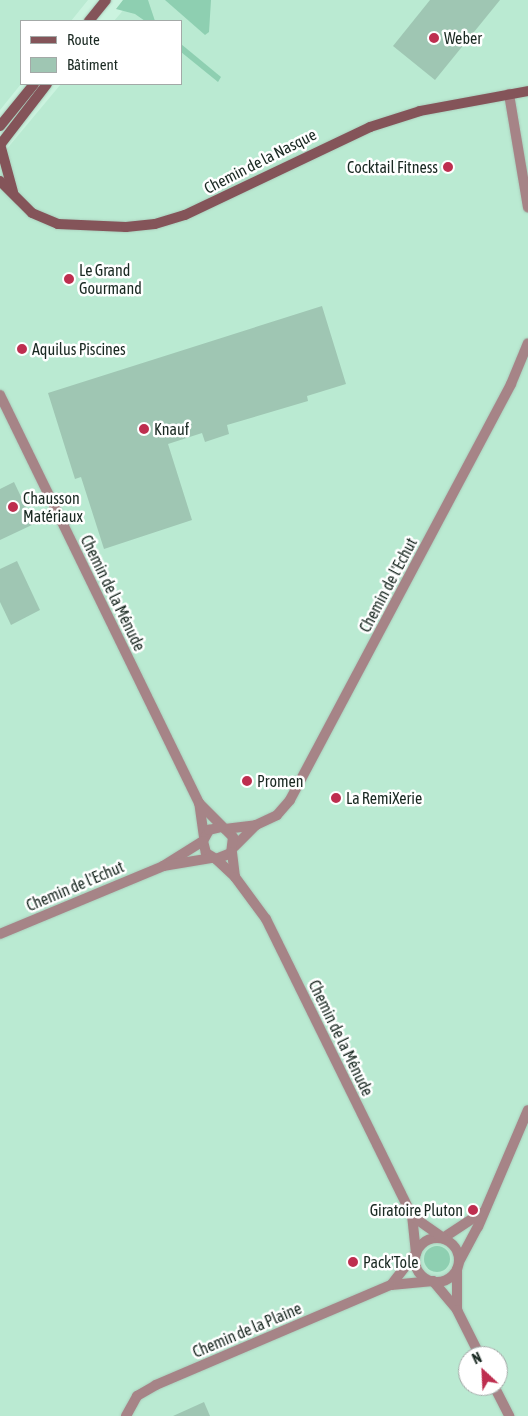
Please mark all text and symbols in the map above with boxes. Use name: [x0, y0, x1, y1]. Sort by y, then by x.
legend: [20, 20, 182, 85]
place label: Weber: [444, 28, 482, 48]
text: Route: [67, 31, 100, 48]
marker: Weber: [428, 32, 440, 44]
text: Bâtiment: [67, 56, 118, 73]
street label: Chemin de la Nasque: [201, 124, 319, 198]
place label: Cocktail Fitness: [347, 157, 438, 177]
marker: Cocktail Fitness: [442, 161, 454, 173]
place label: Le Grand Gourmand: [79, 260, 142, 298]
marker: Le Grand Gourmand: [63, 273, 75, 285]
place label: Aquilus Piscines: [32, 339, 126, 359]
marker: Aquilus Piscines: [16, 343, 28, 355]
place label: Knauf: [154, 419, 189, 439]
marker: Knauf: [138, 423, 150, 435]
place label: Chausson Matériaux: [23, 488, 83, 526]
marker: Chausson Matériaux: [7, 501, 19, 513]
street label: Chemin de la Ménude: [77, 532, 149, 654]
street label: Chemin de l'Echut: [355, 535, 421, 635]
place label: Promen: [257, 771, 304, 791]
marker: Promen: [241, 775, 253, 787]
place label: La RemiXerie: [346, 788, 422, 808]
marker: La RemiXerie: [330, 792, 342, 804]
street label: Chemin de l'Echut: [23, 857, 127, 915]
street label: Chemin de la Ménude: [305, 977, 377, 1099]
place label: Giratoire Pluton: [370, 1200, 463, 1220]
marker: Giratoire Pluton: [467, 1204, 479, 1216]
place label: Pack'Tole: [363, 1252, 418, 1272]
marker: Pack'Tole: [347, 1256, 359, 1268]
street label: Chemin de la Plaine: [190, 1298, 304, 1362]
north arrow: [458, 1346, 508, 1396]
text: N: [470, 1349, 484, 1367]

